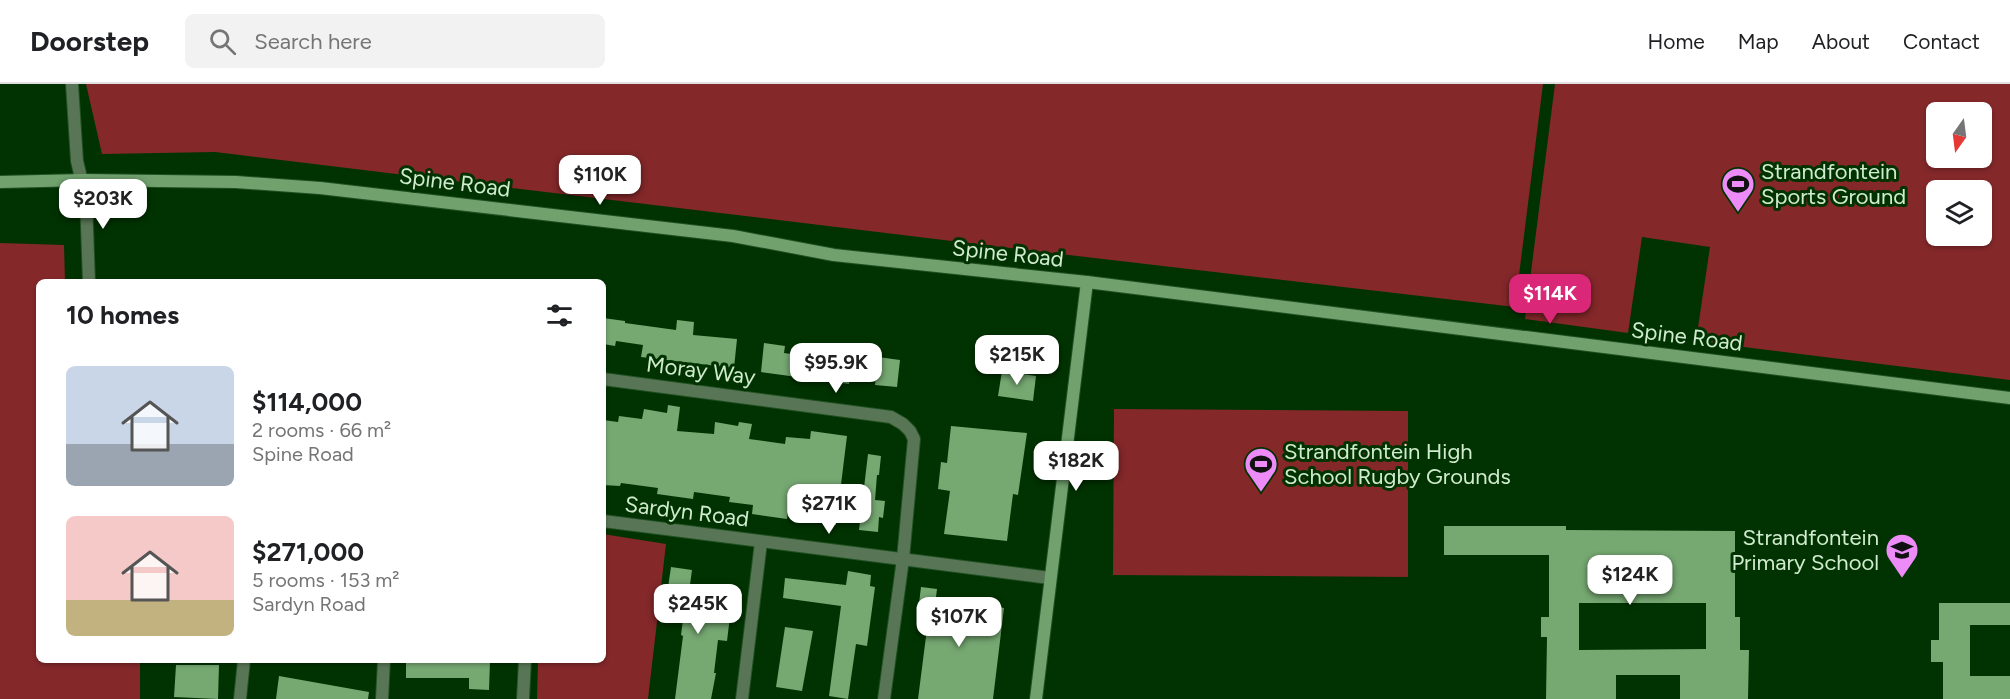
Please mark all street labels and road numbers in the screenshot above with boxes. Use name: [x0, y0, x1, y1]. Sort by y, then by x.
street label: Spine Road: [398, 162, 512, 203]
street label: Spine Road: [951, 234, 1065, 273]
street label: Spine Road: [1630, 316, 1744, 357]
street label: Moray Way: [645, 350, 757, 391]
street label: Sardyn Road: [623, 490, 751, 533]

